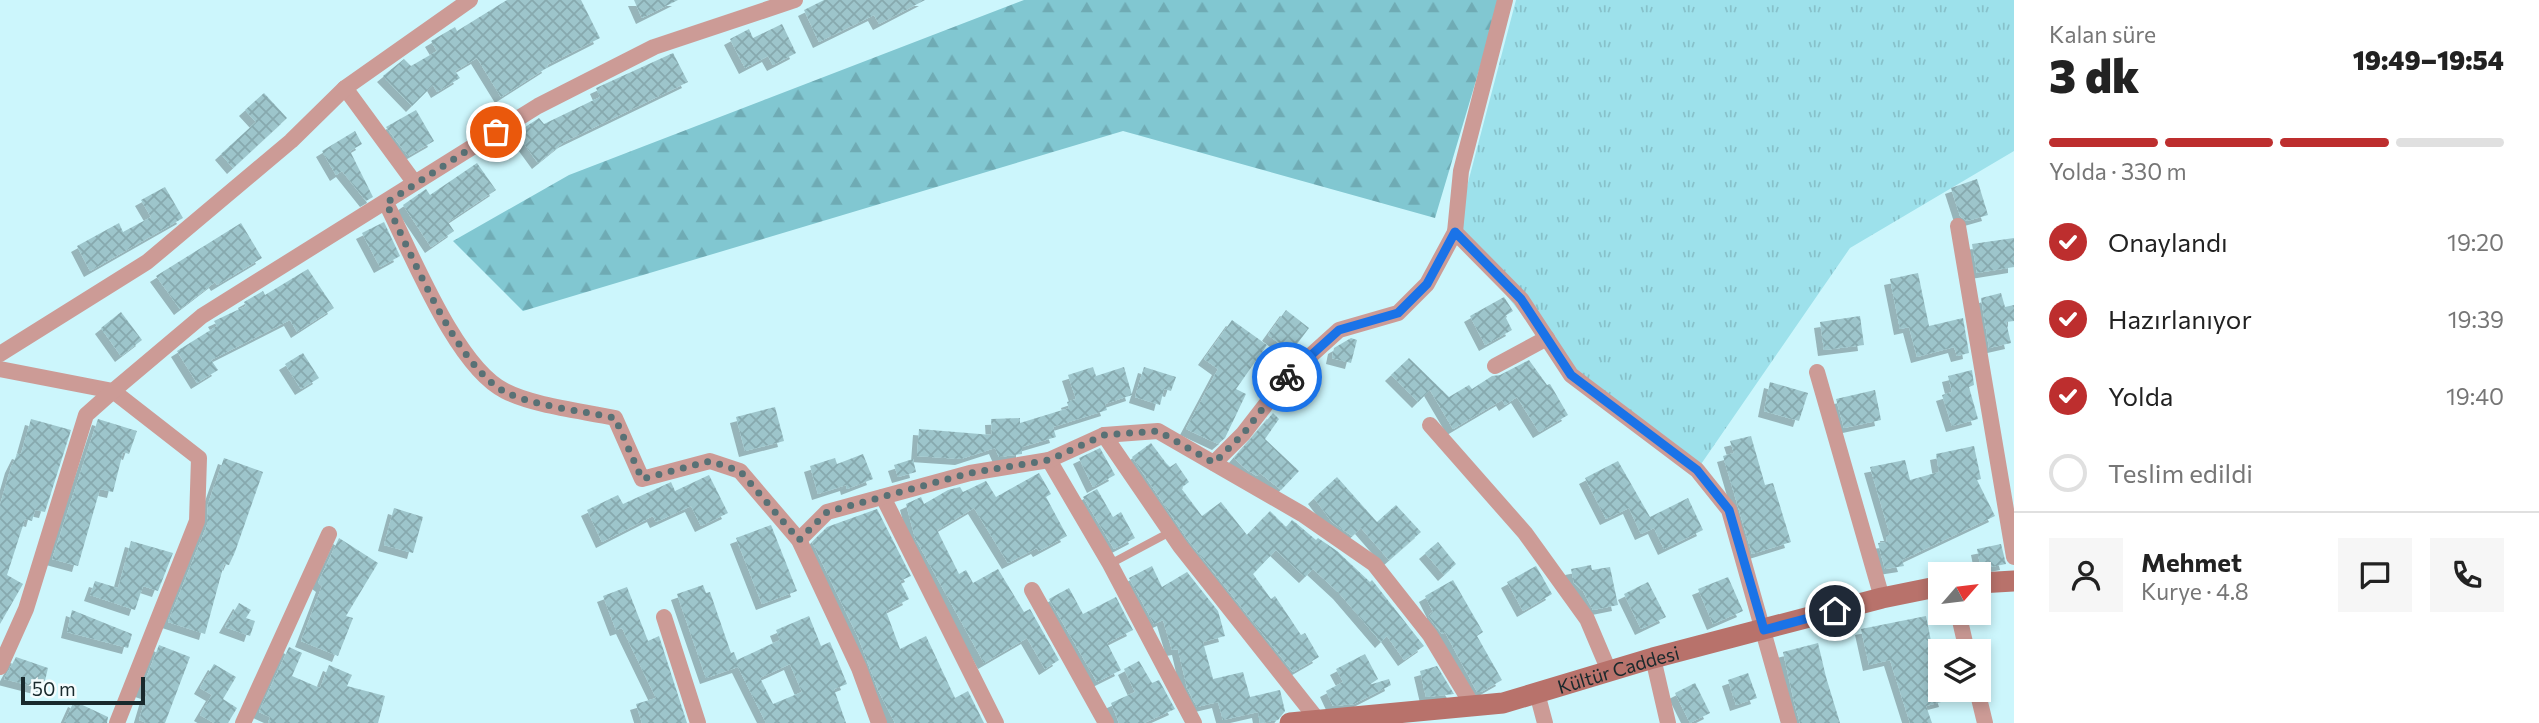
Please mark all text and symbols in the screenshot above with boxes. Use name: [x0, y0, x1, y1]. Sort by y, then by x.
text: Kalan süre: [2049, 20, 2156, 48]
text: 19:49–19:54: [2353, 44, 2504, 75]
text: 3 dk: [2049, 46, 2139, 102]
pin: [466, 102, 526, 162]
icon: bag: [477, 113, 515, 151]
text: Yolda · 330 m: [2049, 157, 2187, 185]
icon: check: [2049, 223, 2087, 261]
text: Onaylandı: [2108, 226, 2228, 257]
text: 19:20: [2447, 228, 2504, 256]
icon: check: [2049, 300, 2087, 338]
text: Hazırlanıyor: [2108, 303, 2252, 334]
text: 19:39: [2448, 305, 2504, 333]
courier: [1252, 342, 1322, 412]
icon: bike: [1268, 358, 1306, 396]
icon: check: [2049, 377, 2087, 415]
text: Yolda: [2108, 380, 2173, 411]
text: 19:40: [2446, 382, 2504, 410]
text: Teslim edildi: [2108, 457, 2253, 488]
button: person: [2049, 538, 2123, 612]
button: chat: [2338, 538, 2412, 612]
button: phone: [2430, 538, 2504, 612]
text: Mehmet: [2141, 546, 2242, 577]
north arrow: [1928, 562, 1992, 625]
map controls: [1928, 562, 1991, 702]
text: Kurye · 4.8: [2141, 577, 2249, 605]
pin: [1805, 581, 1865, 641]
icon: home: [1816, 592, 1854, 630]
button: layers: [1928, 639, 1991, 702]
street label: Kültür Caddesi: [1554, 640, 1682, 698]
scale bar: [21, 674, 145, 706]
text: 50 m: [32, 677, 76, 700]

